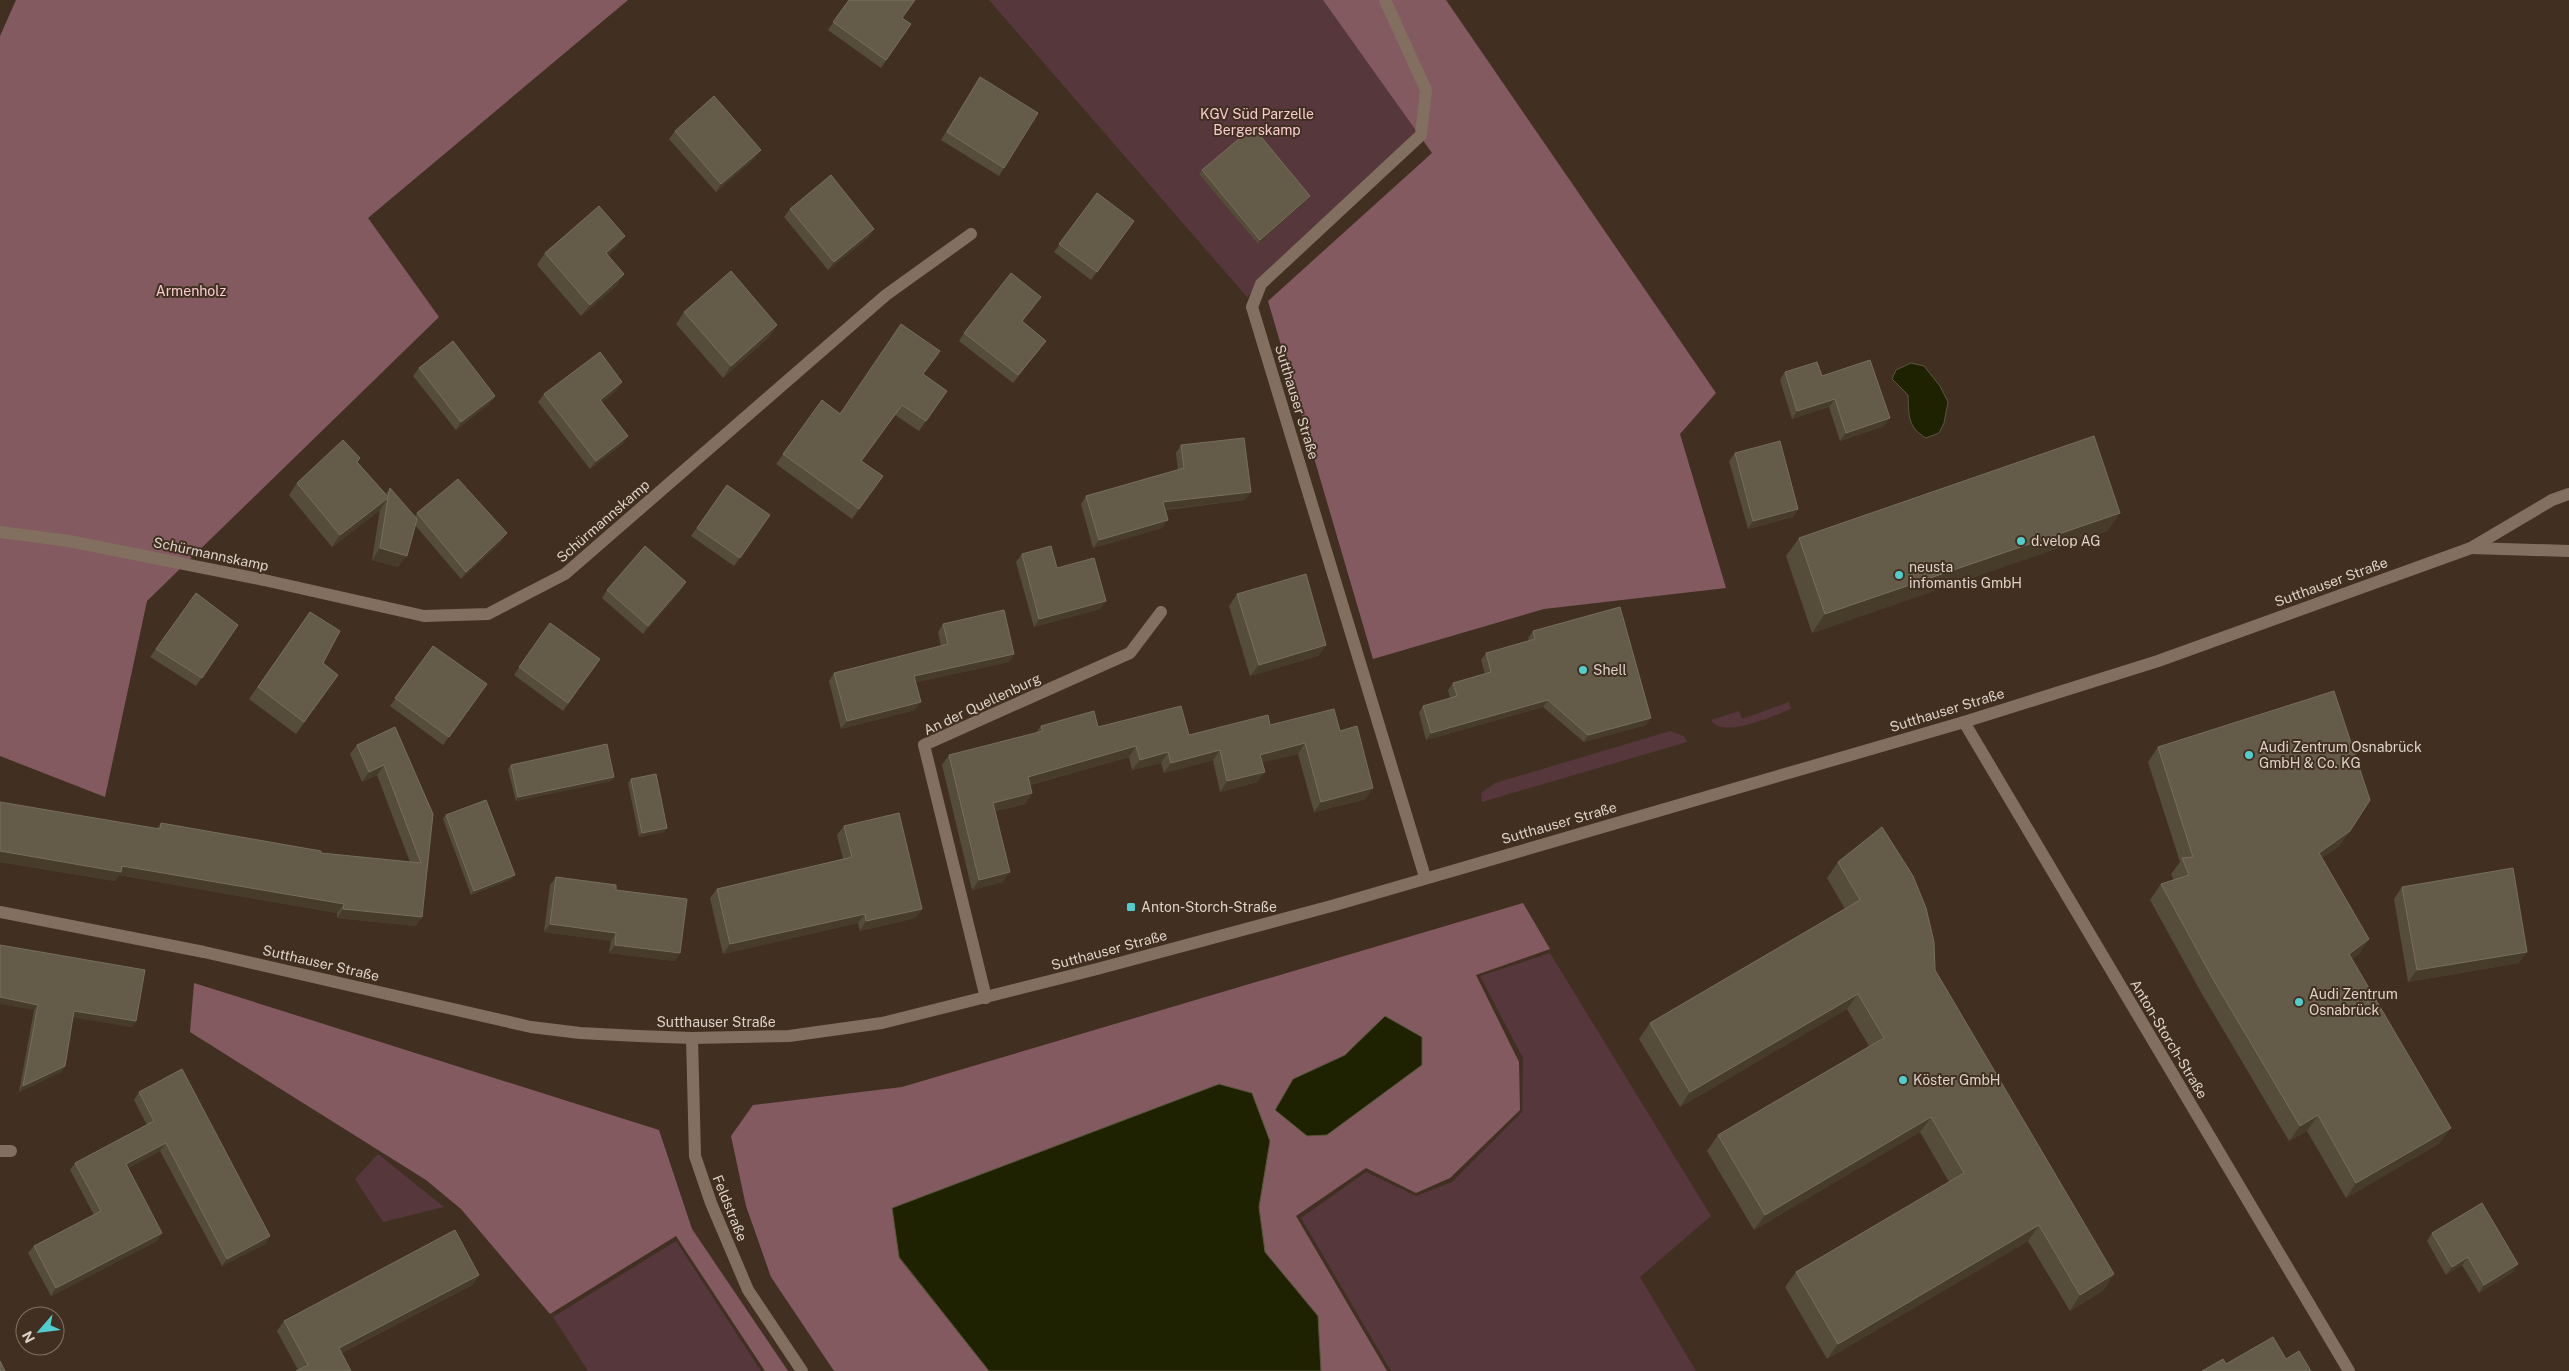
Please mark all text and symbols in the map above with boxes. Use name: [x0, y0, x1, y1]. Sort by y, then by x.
park label: KGV Süd Parzelle Bergerskamp: [1200, 106, 1314, 138]
park label: Armenholz: [156, 283, 227, 299]
street label: Sutthauser Straße: [1272, 343, 1322, 461]
street label: Schürmannskamp: [553, 476, 653, 566]
place label: d.velop AG: [2031, 533, 2101, 549]
street label: Schürmannskamp: [152, 534, 270, 574]
marker: d.velop AG: [2015, 535, 2027, 547]
street label: Sutthauser Straße: [2272, 554, 2390, 610]
place label: neusta infomantis GmbH: [1909, 559, 2022, 591]
marker: neusta infomantis GmbH: [1893, 569, 1905, 581]
place label: Shell: [1593, 662, 1627, 678]
marker: Shell: [1577, 664, 1589, 676]
street label: An der Quellenburg: [921, 670, 1043, 738]
street label: Sutthauser Straße: [1888, 685, 2006, 735]
place label: Audi Zentrum Osnabrück GmbH & Co. KG: [2259, 739, 2422, 771]
marker: Audi Zentrum Osnabrück GmbH & Co. KG: [2243, 749, 2255, 761]
street label: Sutthauser Straße: [1499, 799, 1619, 847]
place label: Anton-Storch-Straße: [1141, 899, 1277, 915]
marker: Anton-Storch-Straße: [1125, 901, 1137, 913]
street label: Sutthauser Straße: [1049, 927, 1169, 973]
street label: Sutthauser Straße: [261, 942, 381, 984]
street label: Anton-Storch-Straße: [2127, 977, 2211, 1101]
place label: Audi Zentrum Osnabrück: [2309, 986, 2398, 1018]
marker: Audi Zentrum Osnabrück: [2293, 996, 2305, 1008]
street label: Sutthauser Straße: [656, 1014, 776, 1030]
place label: Köster GmbH: [1913, 1072, 2000, 1088]
marker: Köster GmbH: [1897, 1074, 1909, 1086]
street label: Feldstraße: [710, 1173, 751, 1243]
north arrow: [15, 1306, 65, 1356]
text: N: [19, 1329, 38, 1346]

